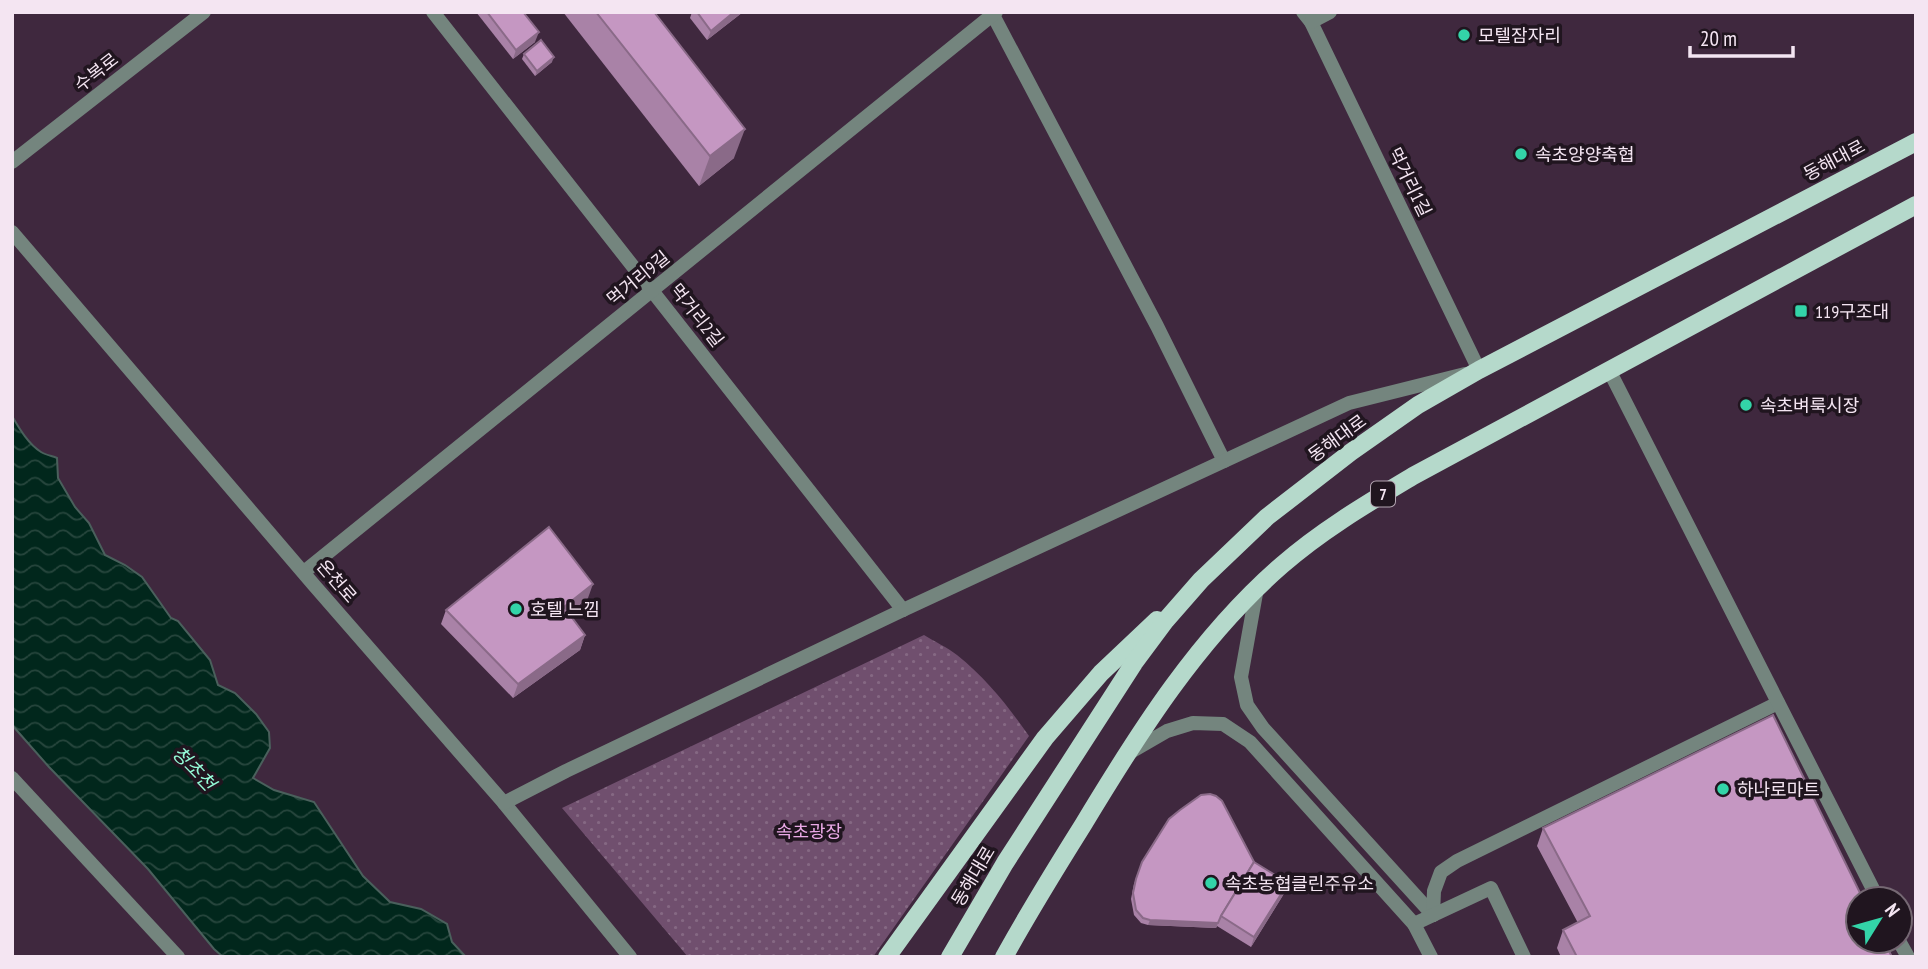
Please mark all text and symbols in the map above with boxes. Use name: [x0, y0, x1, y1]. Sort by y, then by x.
scale bar: [1690, 14, 1793, 58]
place label: 모텔잠자리: [1478, 24, 1561, 47]
text: 20 m: [1700, 25, 1737, 52]
marker: 모텔잠자리: [1456, 27, 1472, 43]
street label: 수복로: [69, 48, 123, 96]
street label: 동해대로: [1799, 134, 1869, 186]
place label: 속초양양축협: [1535, 143, 1634, 166]
street label: 먹거리1길: [1383, 144, 1437, 220]
marker: 속초양양축협: [1513, 146, 1529, 162]
street label: 먹거리9길: [602, 246, 674, 310]
street label: 먹거리2길: [665, 279, 729, 351]
place label: 119구조대: [1815, 300, 1889, 323]
marker: 119구조대: [1793, 303, 1809, 319]
place label: 속초벼룩시장: [1760, 394, 1859, 417]
marker: 속초벼룩시장: [1738, 397, 1754, 413]
street label: 동해대로: [1303, 409, 1371, 467]
road number: 7: [1371, 481, 1395, 506]
street label: 온천로: [312, 555, 362, 607]
place label: 호텔 느낌: [530, 598, 600, 621]
marker: 호텔 느낌: [508, 601, 524, 617]
water label: 청초천: [167, 741, 222, 796]
place label: 하나로마트: [1737, 778, 1820, 801]
marker: 하나로마트: [1715, 781, 1731, 797]
park label: 속초광장: [776, 820, 842, 843]
street label: 동해대로: [946, 842, 1000, 910]
place label: 속초농협클린주유소: [1225, 872, 1374, 895]
marker: 속초농협클린주유소: [1203, 875, 1219, 891]
north arrow: [1844, 885, 1914, 955]
text: N: [1880, 898, 1905, 921]

